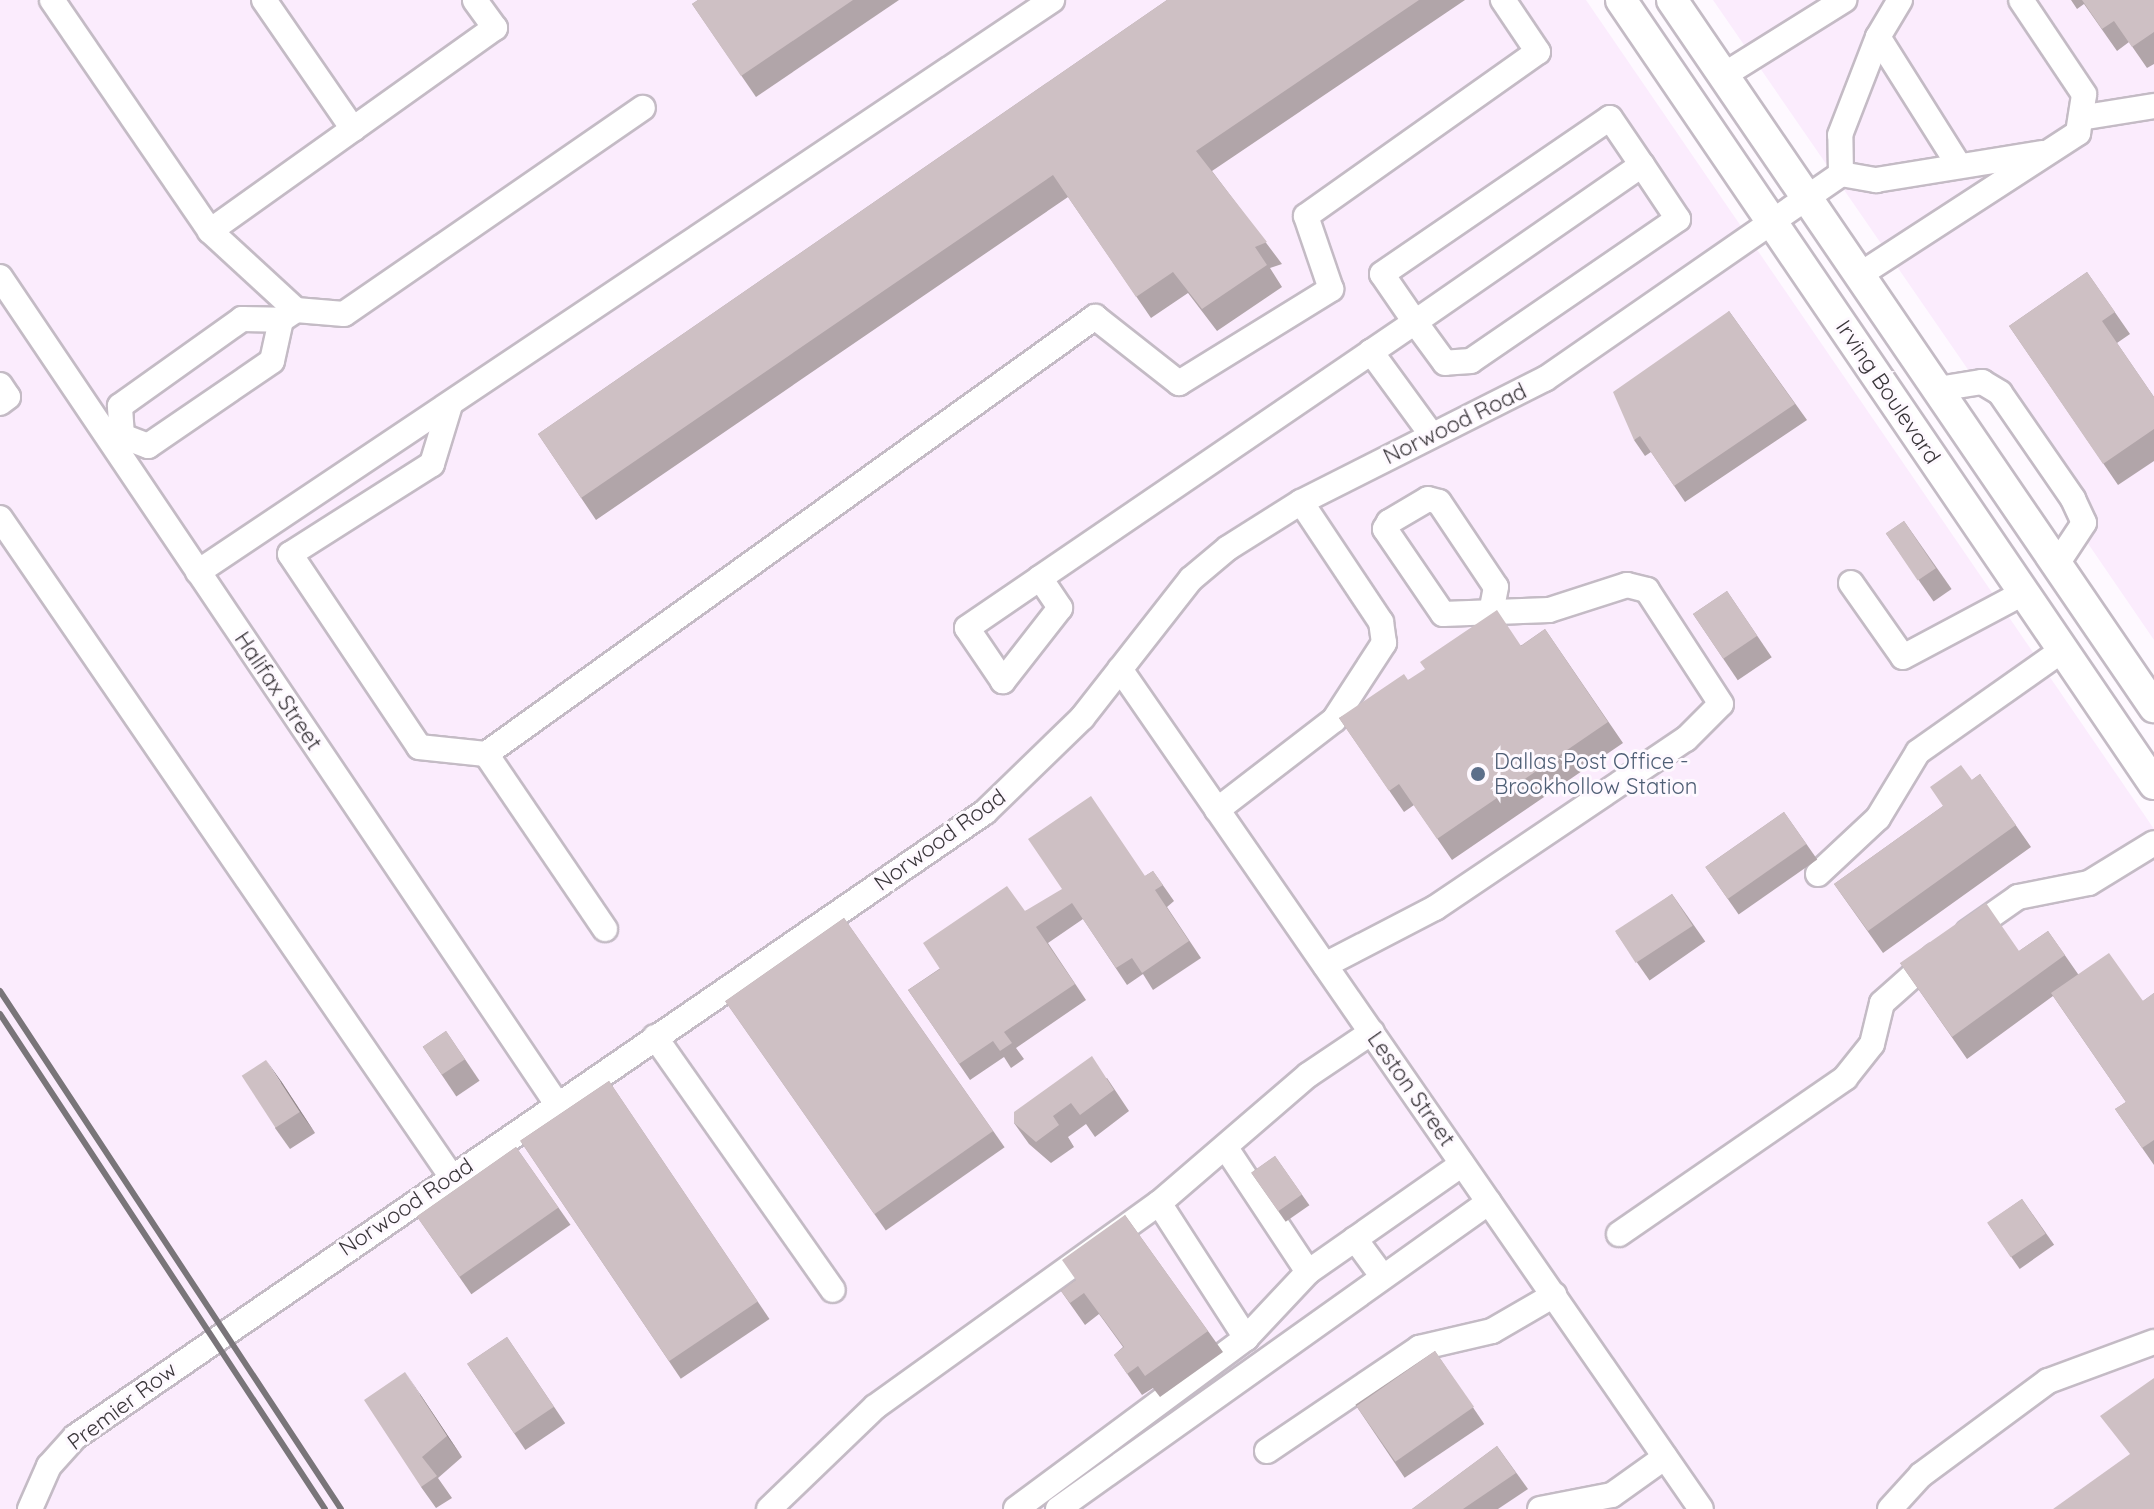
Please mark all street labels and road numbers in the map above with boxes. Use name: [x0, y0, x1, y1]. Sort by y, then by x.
street label: Irving Boulevard: [1830, 315, 1946, 469]
street label: Norwood Road: [1379, 378, 1531, 470]
street label: Halifax Street: [229, 627, 327, 755]
street label: Norwood Road: [869, 783, 1011, 897]
street label: Leston Street: [1362, 1027, 1460, 1151]
street label: Norwood Road: [334, 1152, 478, 1262]
street label: Premier Row: [62, 1356, 182, 1456]

